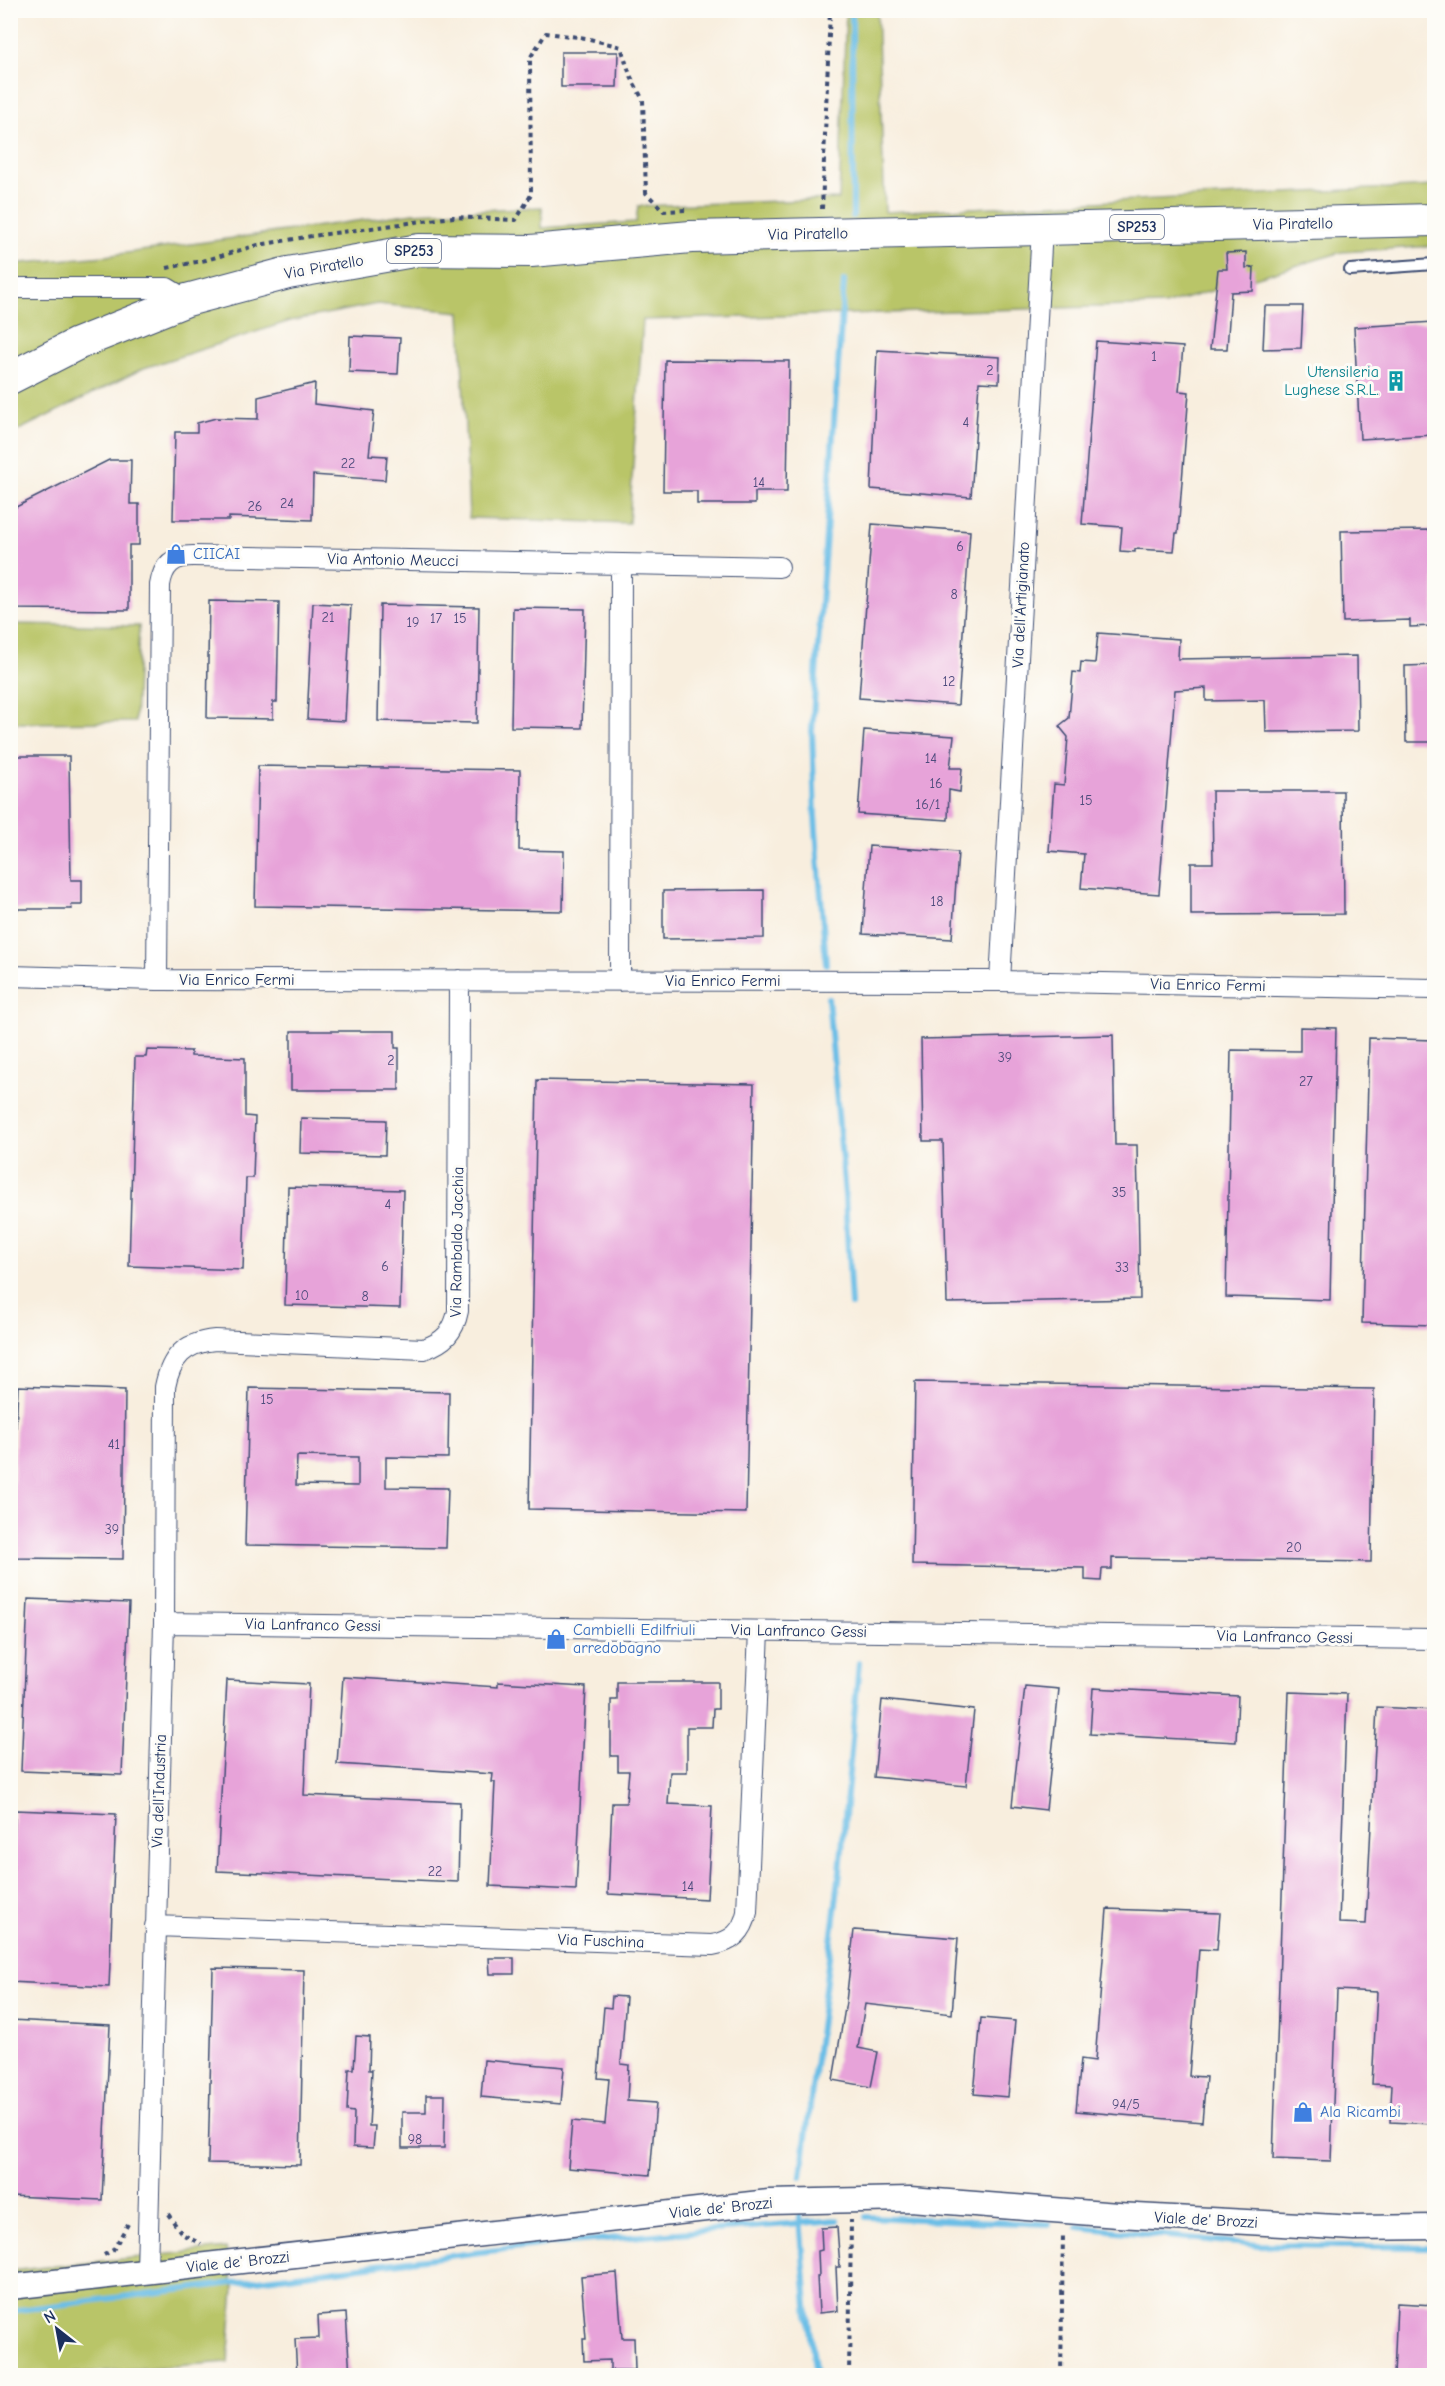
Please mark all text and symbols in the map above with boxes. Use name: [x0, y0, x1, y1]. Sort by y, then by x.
street label: Via Piratello: [1253, 214, 1333, 234]
road number: SP253: [1110, 215, 1164, 239]
street label: Via Piratello: [768, 224, 848, 244]
road number: SP253: [387, 239, 441, 263]
street label: Via Piratello: [283, 251, 365, 283]
house number: 1: [1151, 348, 1157, 365]
house number: 2: [986, 362, 994, 379]
place label: Utensileria Lughese S.R.L.: [1284, 363, 1379, 399]
building icon: Utensileria Lughese S.R.L.: [1384, 369, 1408, 393]
house number: 4: [963, 414, 970, 431]
house number: 22: [341, 455, 355, 472]
house number: 14: [753, 474, 765, 491]
house number: 24: [280, 495, 294, 512]
house number: 26: [248, 498, 262, 515]
house number: 6: [956, 538, 964, 555]
street label: Via dell'Artigianato: [1009, 541, 1033, 669]
shop icon: CIICAI: [164, 542, 188, 566]
place label: CIICAI: [193, 545, 240, 563]
street label: Via Antonio Meucci: [327, 550, 459, 570]
house number: 8: [950, 586, 958, 603]
house number: 21: [322, 609, 334, 626]
house number: 17: [430, 610, 442, 627]
house number: 15: [453, 610, 467, 627]
house number: 19: [407, 614, 419, 631]
house number: 12: [943, 673, 955, 690]
house number: 14: [925, 750, 937, 767]
house number: 16: [929, 775, 943, 792]
house number: 15: [1079, 792, 1093, 809]
house number: 16/1: [916, 796, 940, 813]
house number: 18: [931, 893, 943, 910]
street label: Via Enrico Fermi: [179, 971, 295, 989]
street label: Via Enrico Fermi: [665, 972, 781, 990]
street label: Via Enrico Fermi: [1150, 975, 1266, 995]
house number: 39: [998, 1049, 1012, 1066]
house number: 2: [387, 1052, 395, 1069]
house number: 27: [1299, 1073, 1313, 1090]
street label: Via Rambaldo Jacchia: [447, 1166, 467, 1318]
house number: 35: [1112, 1184, 1126, 1201]
house number: 4: [385, 1196, 392, 1213]
house number: 6: [381, 1258, 389, 1275]
house number: 33: [1115, 1259, 1129, 1276]
house number: 10: [295, 1287, 309, 1304]
house number: 8: [361, 1288, 369, 1305]
house number: 15: [260, 1391, 274, 1408]
house number: 41: [108, 1436, 120, 1453]
house number: 39: [105, 1521, 119, 1538]
house number: 20: [1286, 1539, 1302, 1556]
street label: Via Lanfranco Gessi: [245, 1615, 381, 1635]
place label: Cambielli Edilfriuli arredobagno: [573, 1621, 696, 1657]
street label: Via Lanfranco Gessi: [731, 1621, 867, 1641]
shop icon: Cambielli Edilfriuli arredobagno: [544, 1627, 568, 1651]
street label: Via Lanfranco Gessi: [1217, 1627, 1353, 1647]
street label: Via dell'Industria: [148, 1734, 170, 1848]
house number: 22: [428, 1863, 442, 1880]
house number: 14: [682, 1878, 694, 1895]
street label: Via Fuschina: [557, 1930, 645, 1952]
house number: 94/5: [1112, 2096, 1140, 2113]
shop icon: Ala Ricambi: [1291, 2100, 1315, 2124]
place label: Ala Ricambi: [1320, 2103, 1401, 2121]
house number: 98: [408, 2131, 422, 2148]
street label: Viale de' Brozzi: [668, 2194, 774, 2222]
street label: Viale de' Brozzi: [1154, 2208, 1258, 2232]
street label: Viale de' Brozzi: [185, 2248, 291, 2276]
north arrow: [27, 2299, 87, 2359]
text: N: [41, 2307, 59, 2327]

